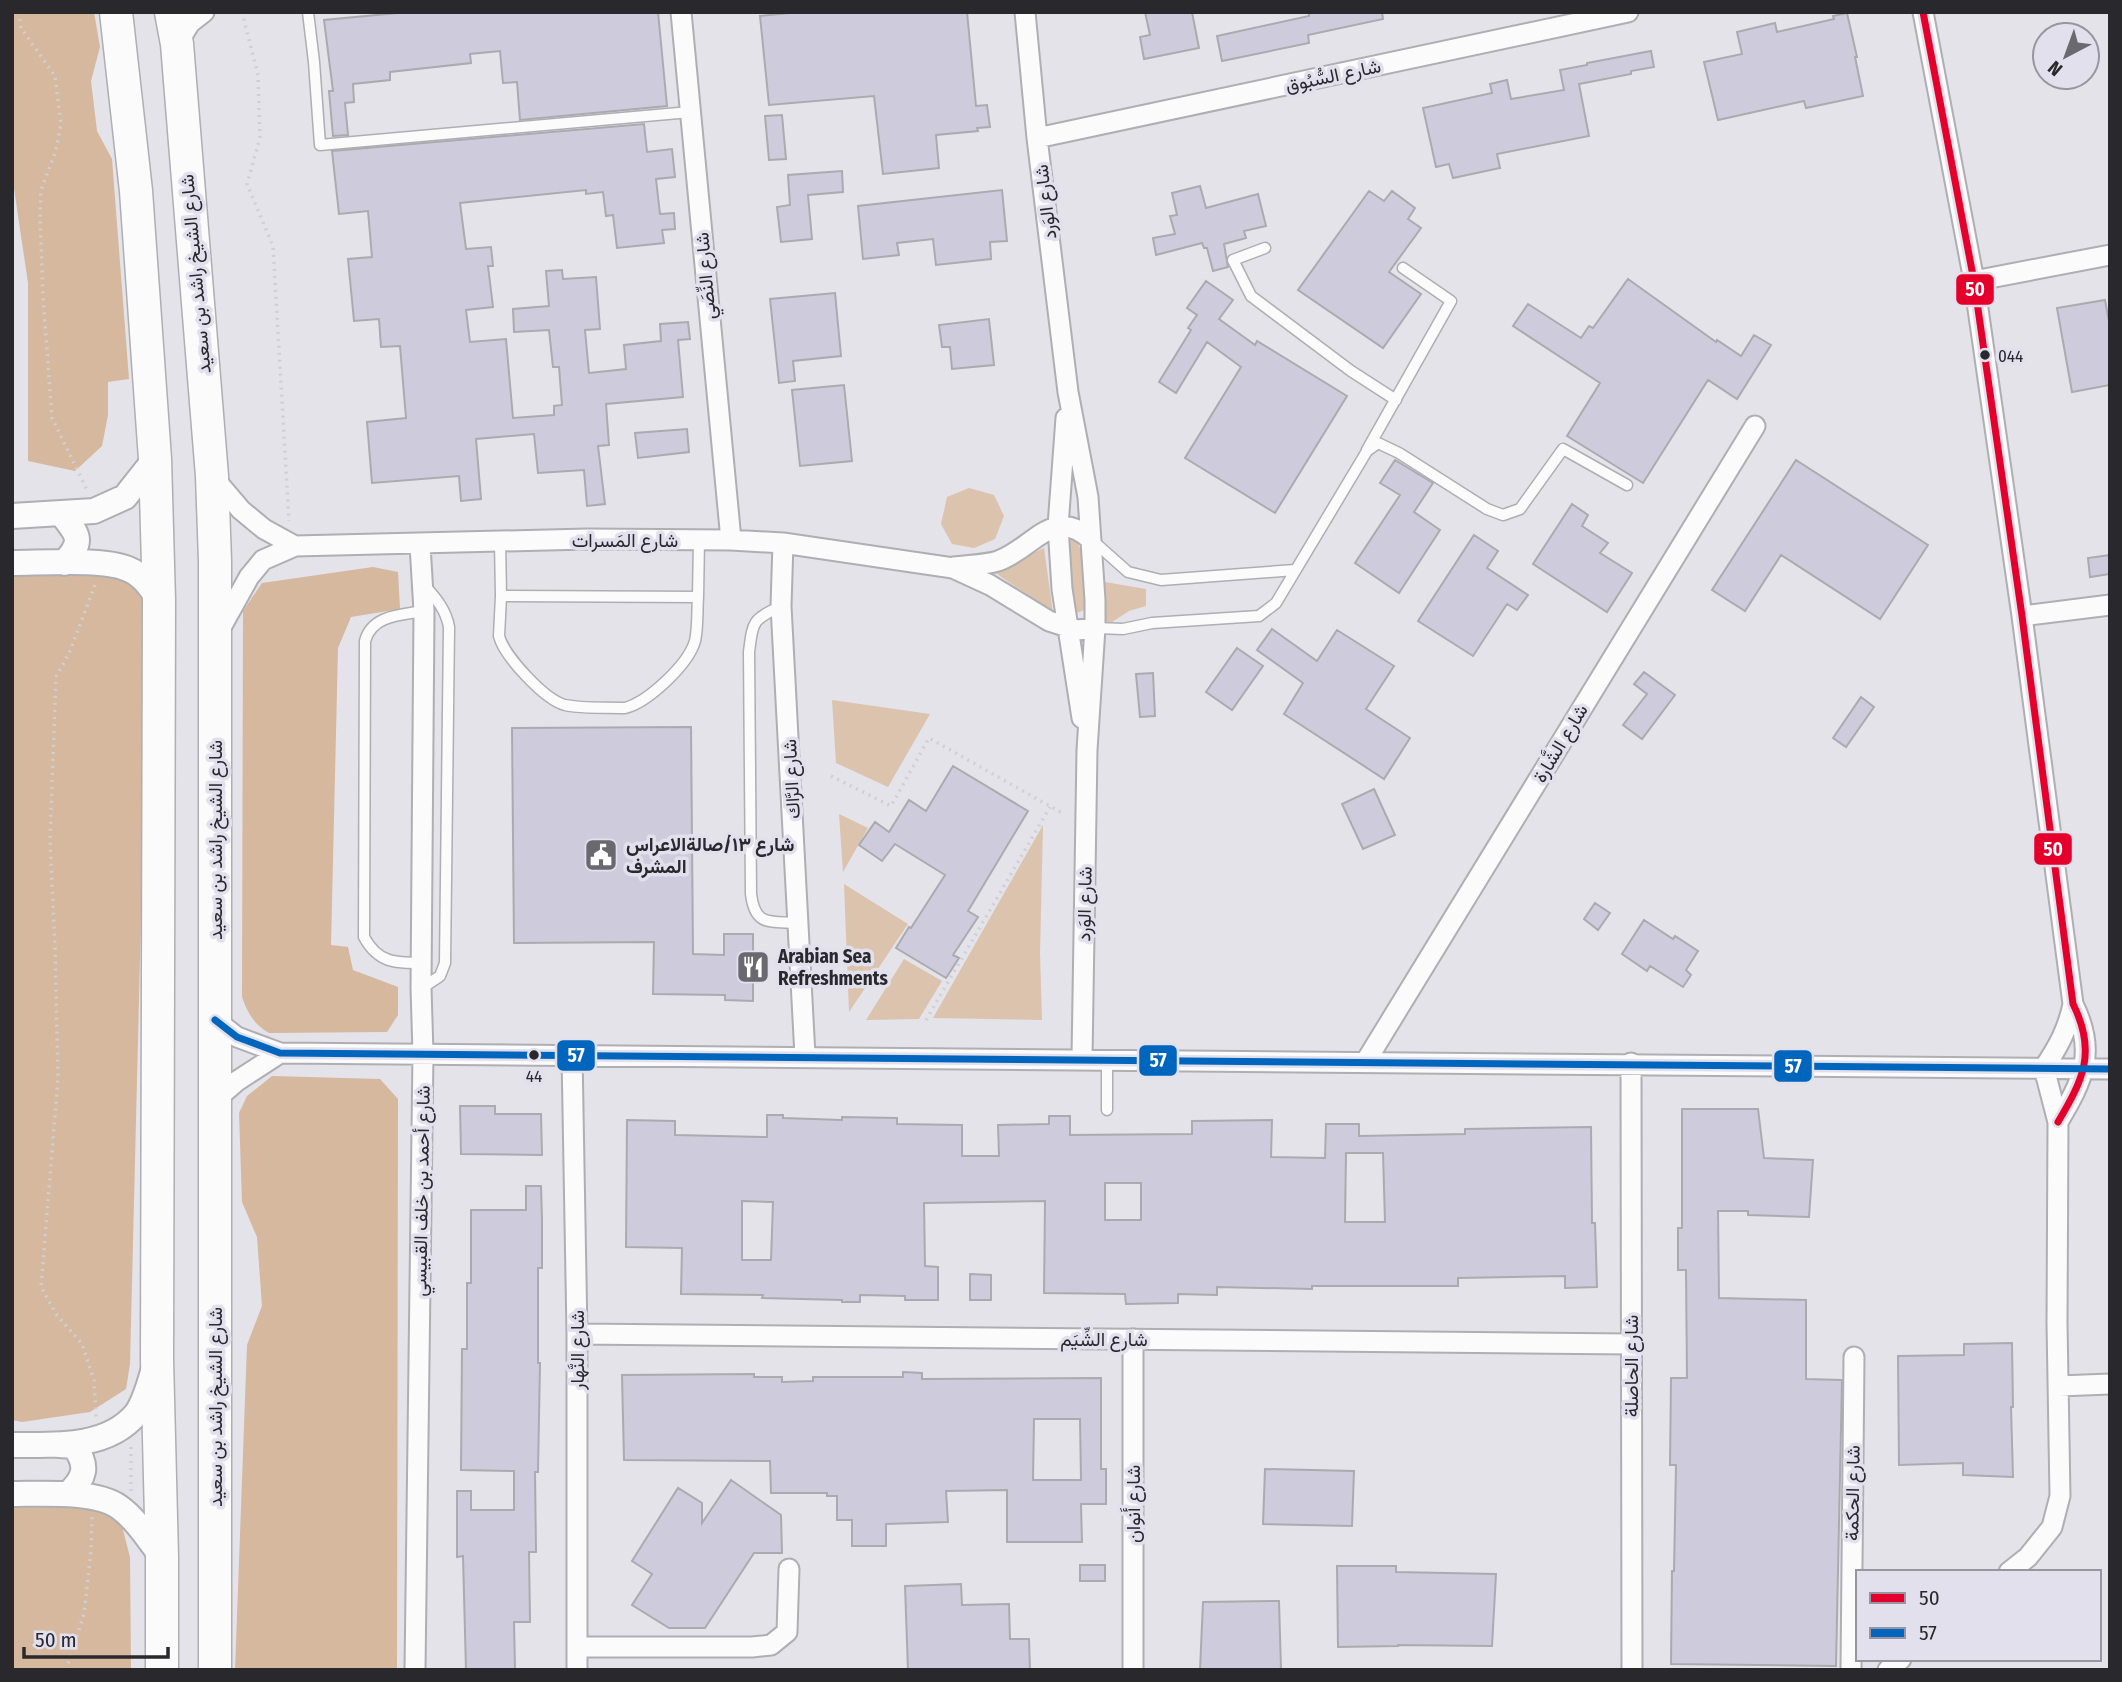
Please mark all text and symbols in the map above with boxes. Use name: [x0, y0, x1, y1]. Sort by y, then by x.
north arrow: [2031, 21, 2101, 91]
street label: شارع السُّبُوق: [1283, 54, 1383, 98]
text: N: [2043, 56, 2067, 81]
street label: شارع الوَرد: [1030, 163, 1062, 241]
street label: شارع الشيخ راشد بن سعيد: [175, 173, 218, 375]
street label: شارع النِّصَي: [690, 231, 725, 321]
line badge: 50: [1955, 273, 1995, 306]
text: 50: [1965, 278, 1985, 301]
place label: 044: [1998, 346, 2023, 367]
marker: 044: [1978, 348, 1992, 362]
street label: شارع المَسرات: [572, 529, 678, 553]
street label: شارع الشَّارة: [1527, 699, 1594, 787]
street label: شارع الرَّاك: [778, 738, 806, 819]
street label: شارع الشيخ راشد بن سعيد: [204, 740, 229, 940]
line badge: 50: [2033, 832, 2073, 866]
place label: شارع ١٣/صالةالاعراس المشرف: [626, 833, 794, 879]
public building icon: شارع ١٣/صالةالاعراس المشرف: [582, 836, 620, 874]
text: 50: [2043, 838, 2063, 861]
street label: شارع الوَرد: [1072, 866, 1098, 942]
place label: Arabian Sea Refreshments: [777, 945, 888, 990]
restaurant icon: Arabian Sea Refreshments: [734, 948, 772, 986]
line badge: 57: [556, 1039, 596, 1072]
text: 57: [568, 1044, 585, 1067]
line badge: 57: [1138, 1044, 1178, 1077]
marker: 44: [527, 1048, 541, 1062]
text: 57: [1150, 1049, 1167, 1072]
line badge: 57: [1773, 1049, 1813, 1083]
text: 57: [1785, 1055, 1802, 1078]
place label: 44: [526, 1066, 542, 1087]
street label: شارع أحمد بن خلف القبيسي: [408, 1085, 439, 1297]
street label: شارع الشيخ راشد بن سعيد: [204, 1307, 229, 1507]
street label: شارع النَّهار: [566, 1310, 590, 1391]
street label: شارع الحاصلة: [1620, 1315, 1644, 1417]
street label: شارع الشِّيَم: [1060, 1326, 1148, 1352]
street label: شارع الحكمة: [1840, 1445, 1866, 1541]
street label: شارع أَنوان: [1119, 1465, 1146, 1543]
legend: [1856, 1570, 2101, 1661]
text: 50: [1919, 1585, 1940, 1611]
scale bar: [24, 1616, 168, 1660]
text: 57: [1919, 1620, 1937, 1646]
text: 50 m: [35, 1627, 77, 1653]

